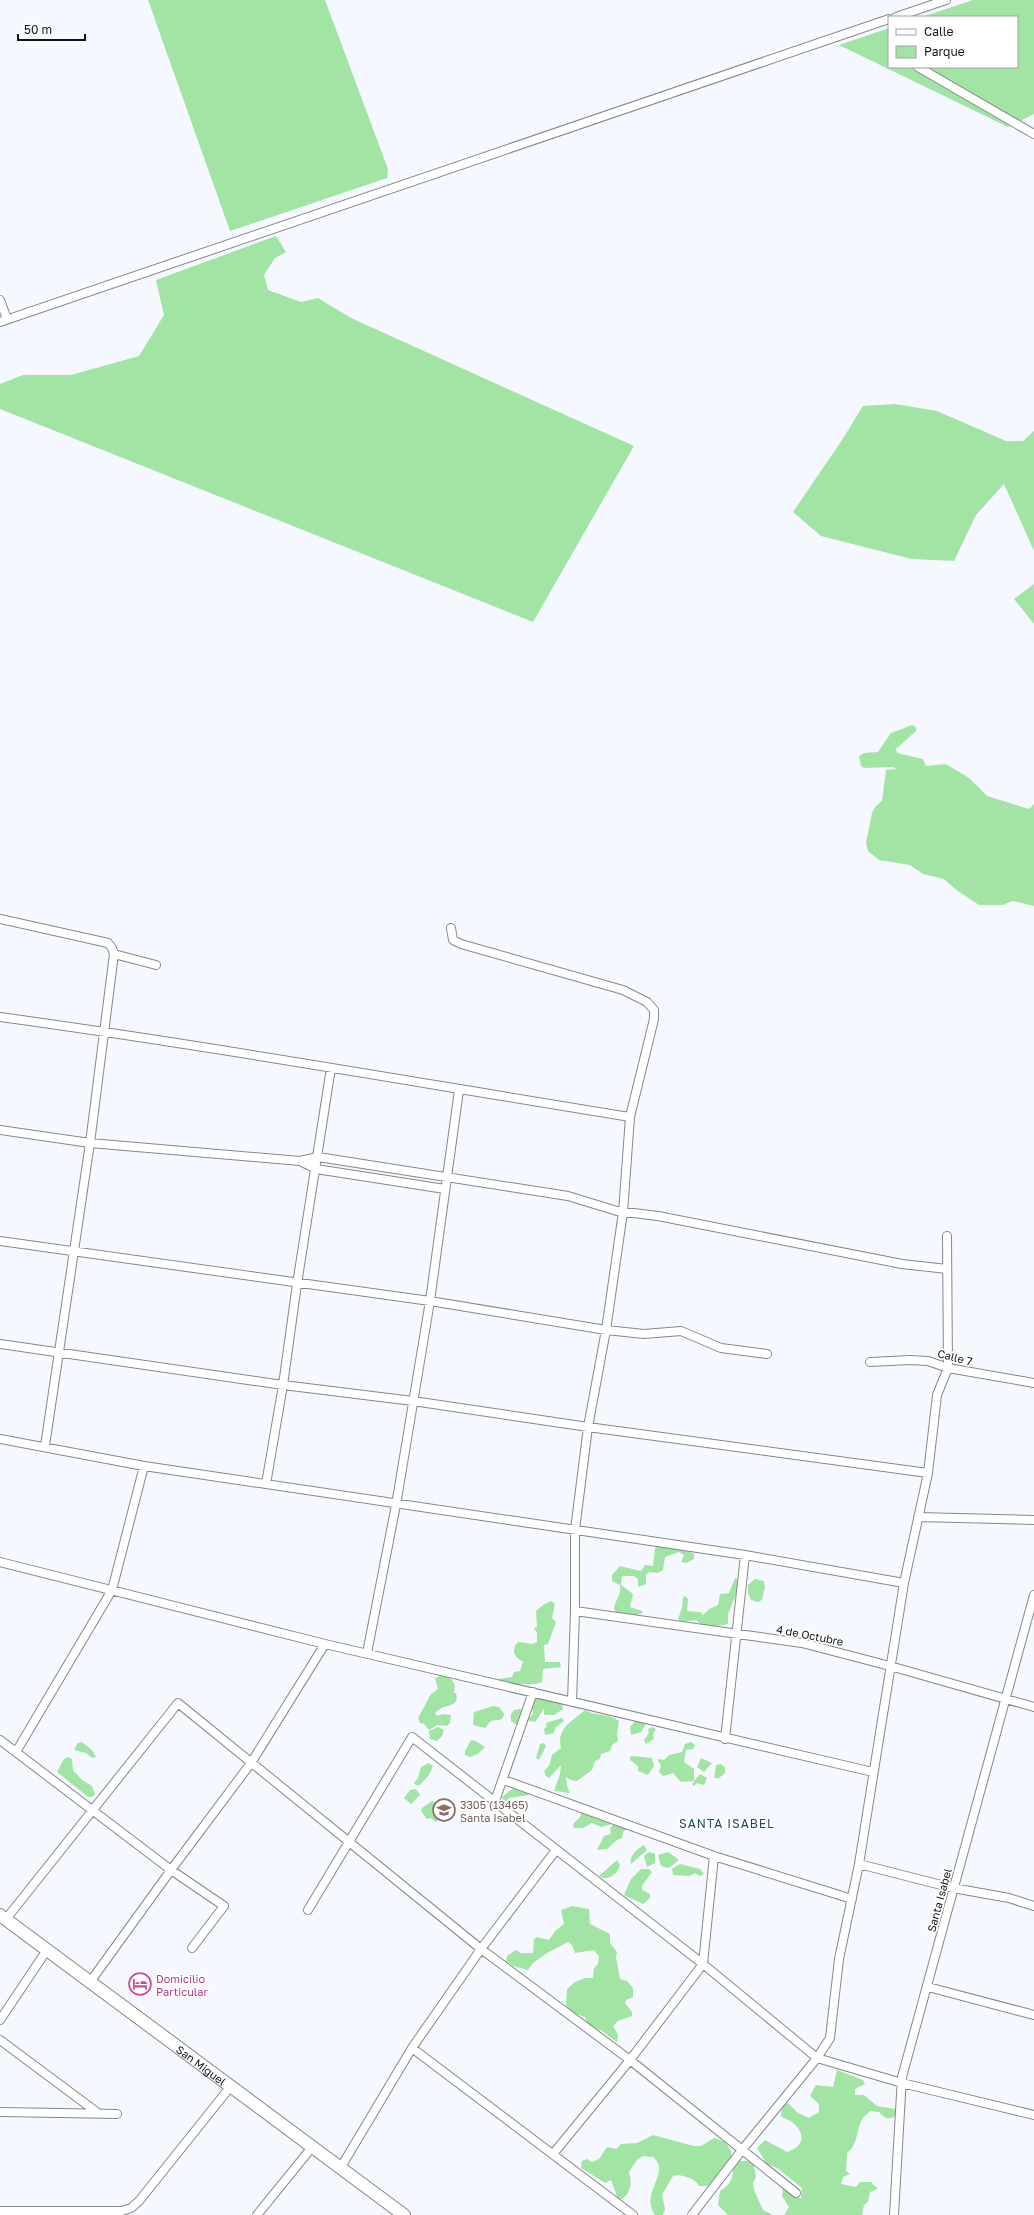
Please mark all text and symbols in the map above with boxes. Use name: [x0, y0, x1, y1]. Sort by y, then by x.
scale bar: [18, 16, 85, 42]
legend: [888, 16, 1018, 68]
text: 50 m: [24, 22, 52, 37]
text: Calle: [924, 24, 954, 39]
text: Parque: [924, 44, 965, 59]
street label: Calle 7: [936, 1346, 974, 1368]
street label: 4 de Octubre: [775, 1622, 845, 1648]
school or university icon: 3305 (13465) Santa Isabel: [431, 1797, 457, 1823]
place label: 3305 (13465) Santa Isabel: [460, 1798, 529, 1824]
district label: SANTA ISABEL: [679, 1816, 775, 1831]
street label: Santa Isabel: [924, 1866, 954, 1933]
hotel icon: Domicilio Particular: [127, 1971, 153, 1997]
place label: Domicilio Particular: [156, 1972, 209, 1998]
street label: San Miguel: [174, 2042, 229, 2088]

